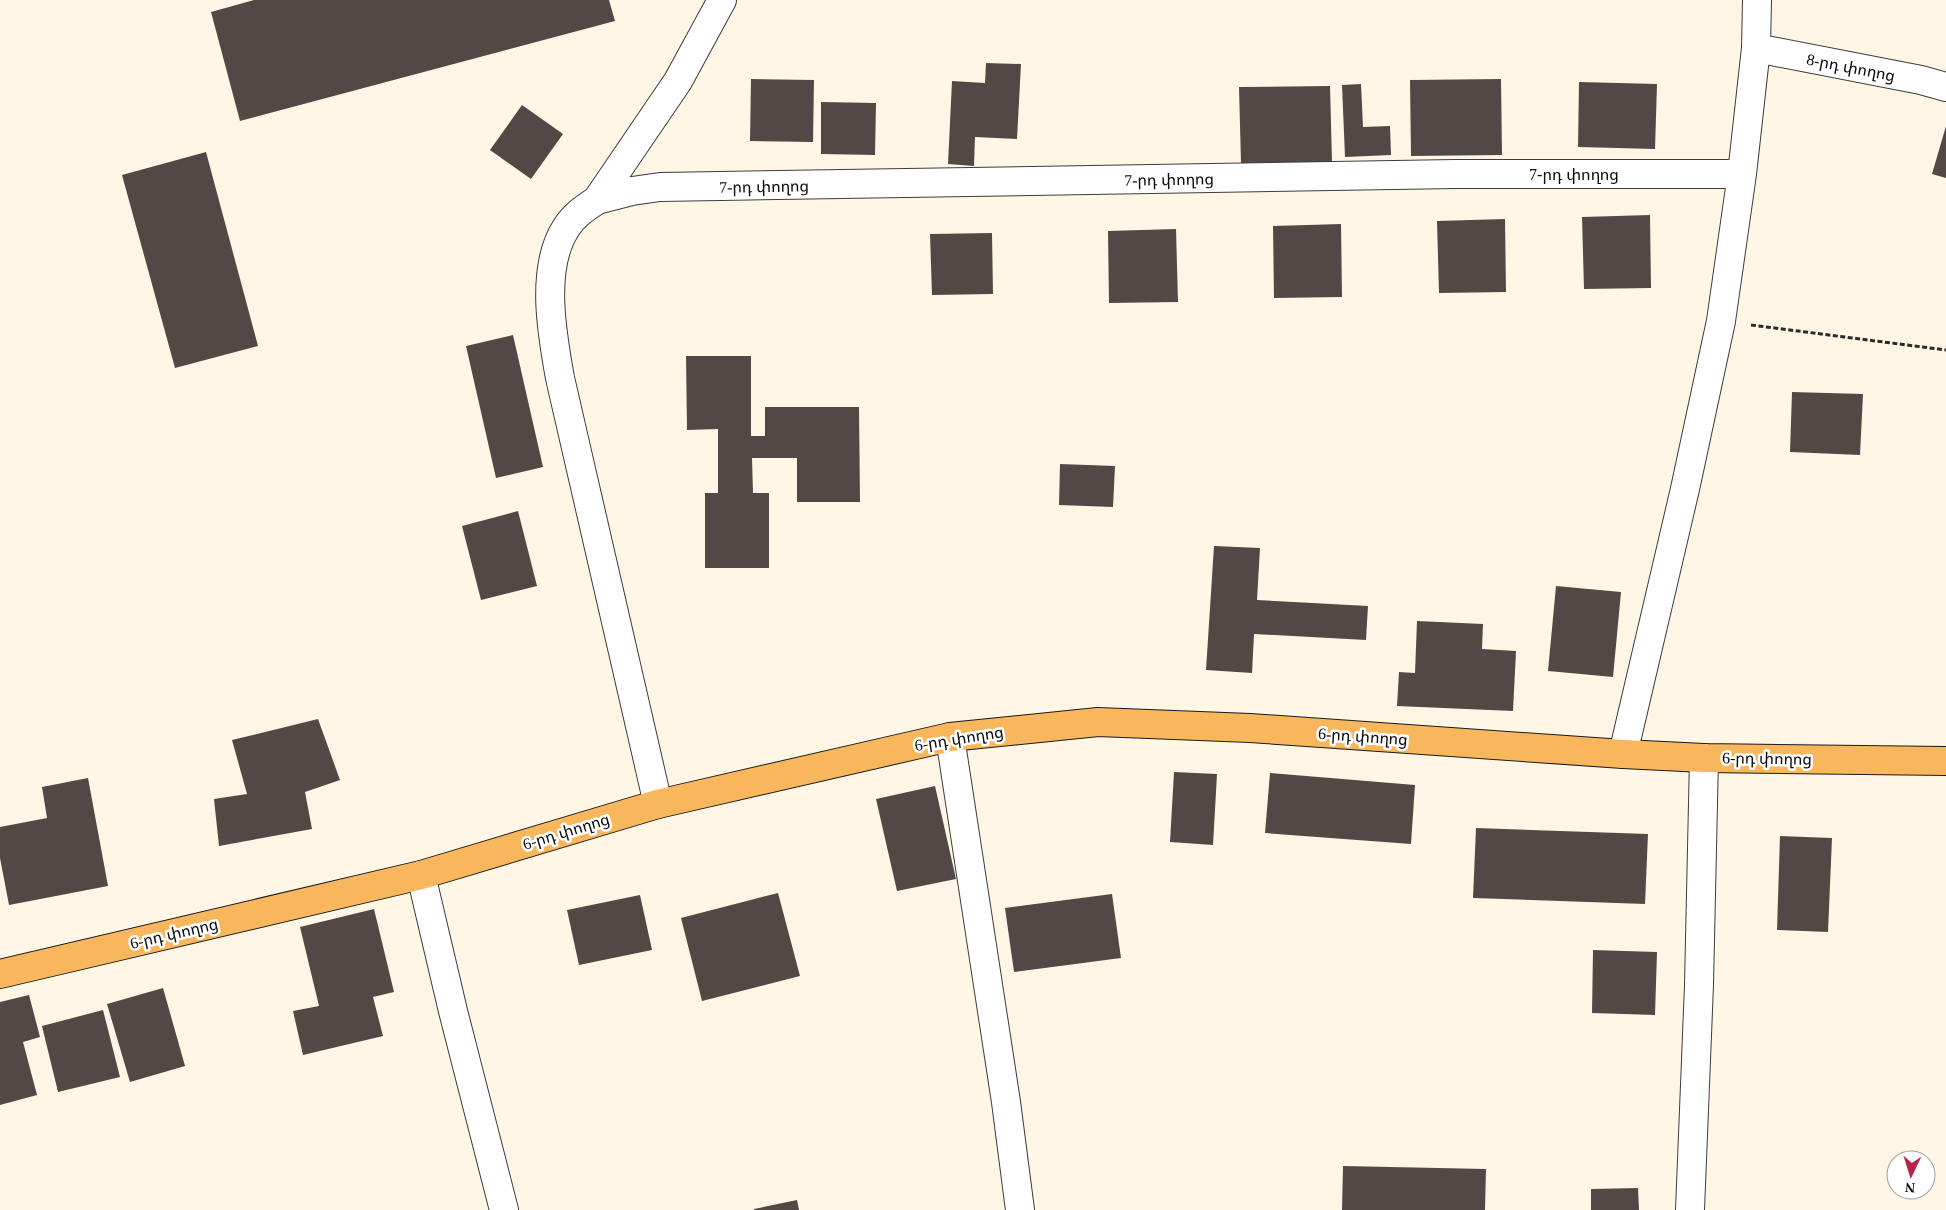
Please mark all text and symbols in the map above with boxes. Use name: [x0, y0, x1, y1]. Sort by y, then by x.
street label: 8-րդ փողոց: [1805, 51, 1897, 85]
street label: 7-րդ փողոց: [1529, 166, 1619, 184]
street label: 7-րդ փողոց: [1124, 170, 1214, 190]
street label: 7-րդ փողոց: [719, 177, 809, 197]
street label: 6-րդ փողոց: [913, 723, 1005, 755]
street label: 6-րդ փողոց: [1317, 725, 1408, 749]
street label: 6-րդ փողոց: [1722, 749, 1812, 769]
street label: 6-րդ փողոց: [521, 810, 612, 854]
street label: 6-րդ փողոց: [128, 915, 220, 953]
north arrow: [1886, 1150, 1936, 1200]
text: N: [1905, 1180, 1916, 1195]

